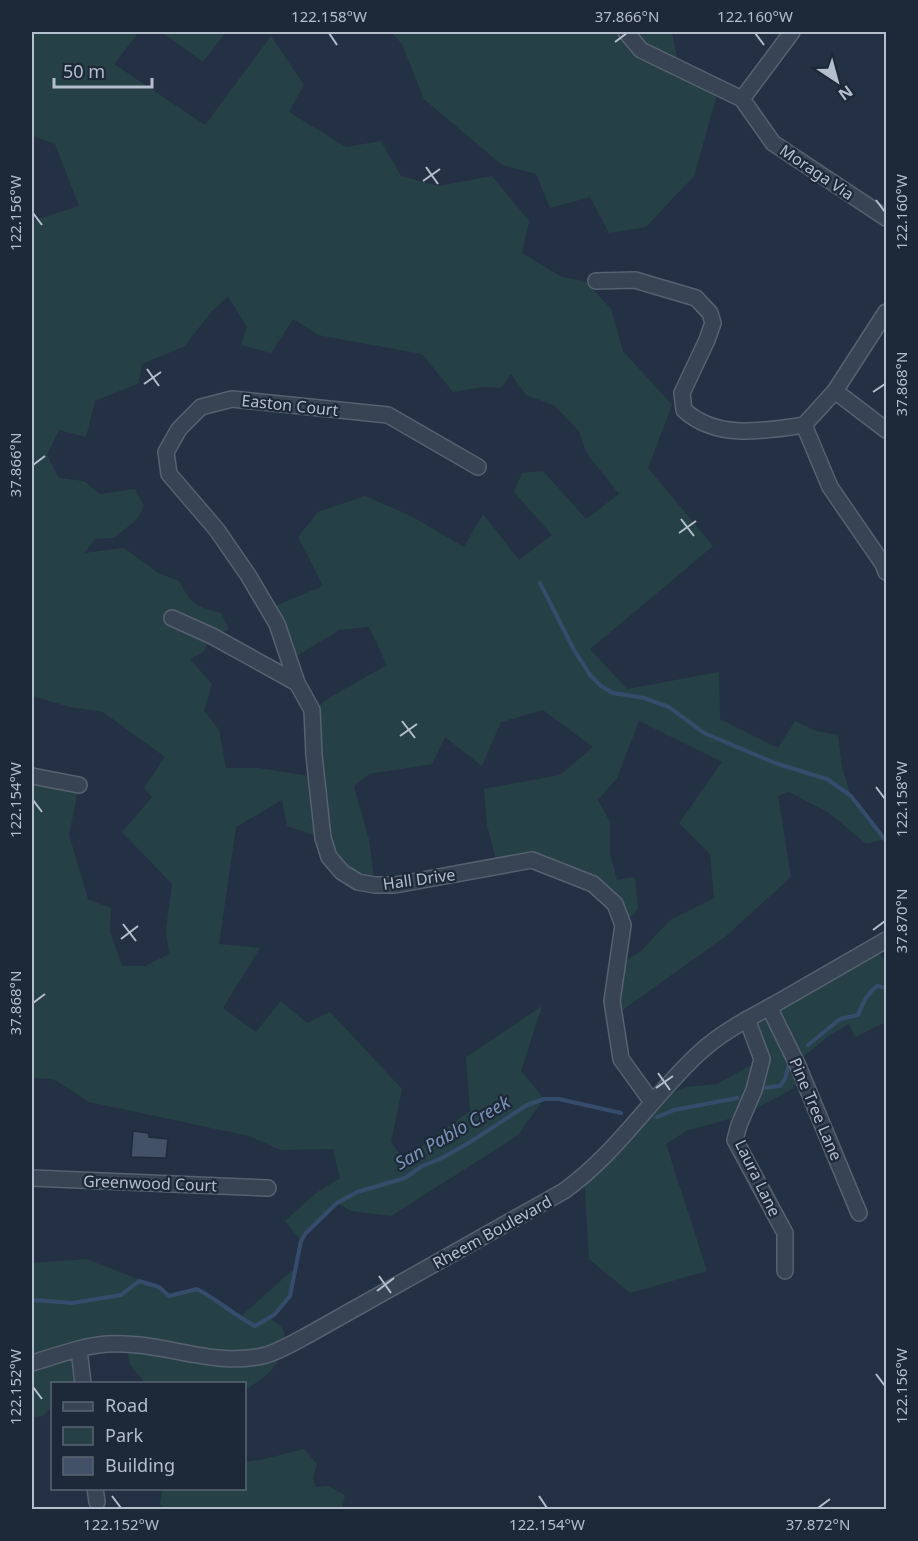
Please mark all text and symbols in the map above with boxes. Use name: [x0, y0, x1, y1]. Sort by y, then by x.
text: 122.158°W: [291, 6, 367, 26]
text: 37.866°N: [595, 6, 659, 26]
text: 122.160°W: [717, 6, 793, 26]
scale bar: [54, 51, 152, 89]
north arrow: [807, 51, 867, 111]
text: 50 m: [63, 59, 105, 83]
text: N: [834, 80, 858, 106]
street label: Moraga Via: [776, 139, 858, 205]
text: 122.160°W: [891, 174, 911, 250]
text: 122.156°W: [5, 175, 25, 251]
text: 37.868°N: [891, 352, 911, 416]
street label: Easton Court: [241, 389, 340, 421]
text: 37.866°N: [5, 433, 25, 497]
text: 122.158°W: [891, 761, 911, 837]
text: 122.154°W: [5, 762, 25, 838]
street label: Hall Drive: [381, 863, 457, 895]
text: 37.870°N: [891, 889, 911, 953]
text: 37.868°N: [5, 971, 25, 1035]
street label: Pine Tree Lane: [784, 1054, 848, 1164]
water label: San Pablo Creek: [390, 1089, 515, 1175]
street label: Laura Lane: [730, 1136, 786, 1220]
street label: Greenwood Court: [83, 1170, 218, 1196]
street label: Rheem Boulevard: [428, 1190, 556, 1274]
text: 122.156°W: [891, 1348, 911, 1424]
text: 122.152°W: [5, 1349, 25, 1425]
legend: [51, 1382, 246, 1490]
text: Road: [105, 1393, 148, 1417]
text: Park: [105, 1423, 143, 1447]
text: Building: [105, 1453, 175, 1477]
text: 122.152°W: [83, 1514, 159, 1534]
text: 122.154°W: [509, 1514, 585, 1534]
text: 37.872°N: [786, 1514, 850, 1534]

